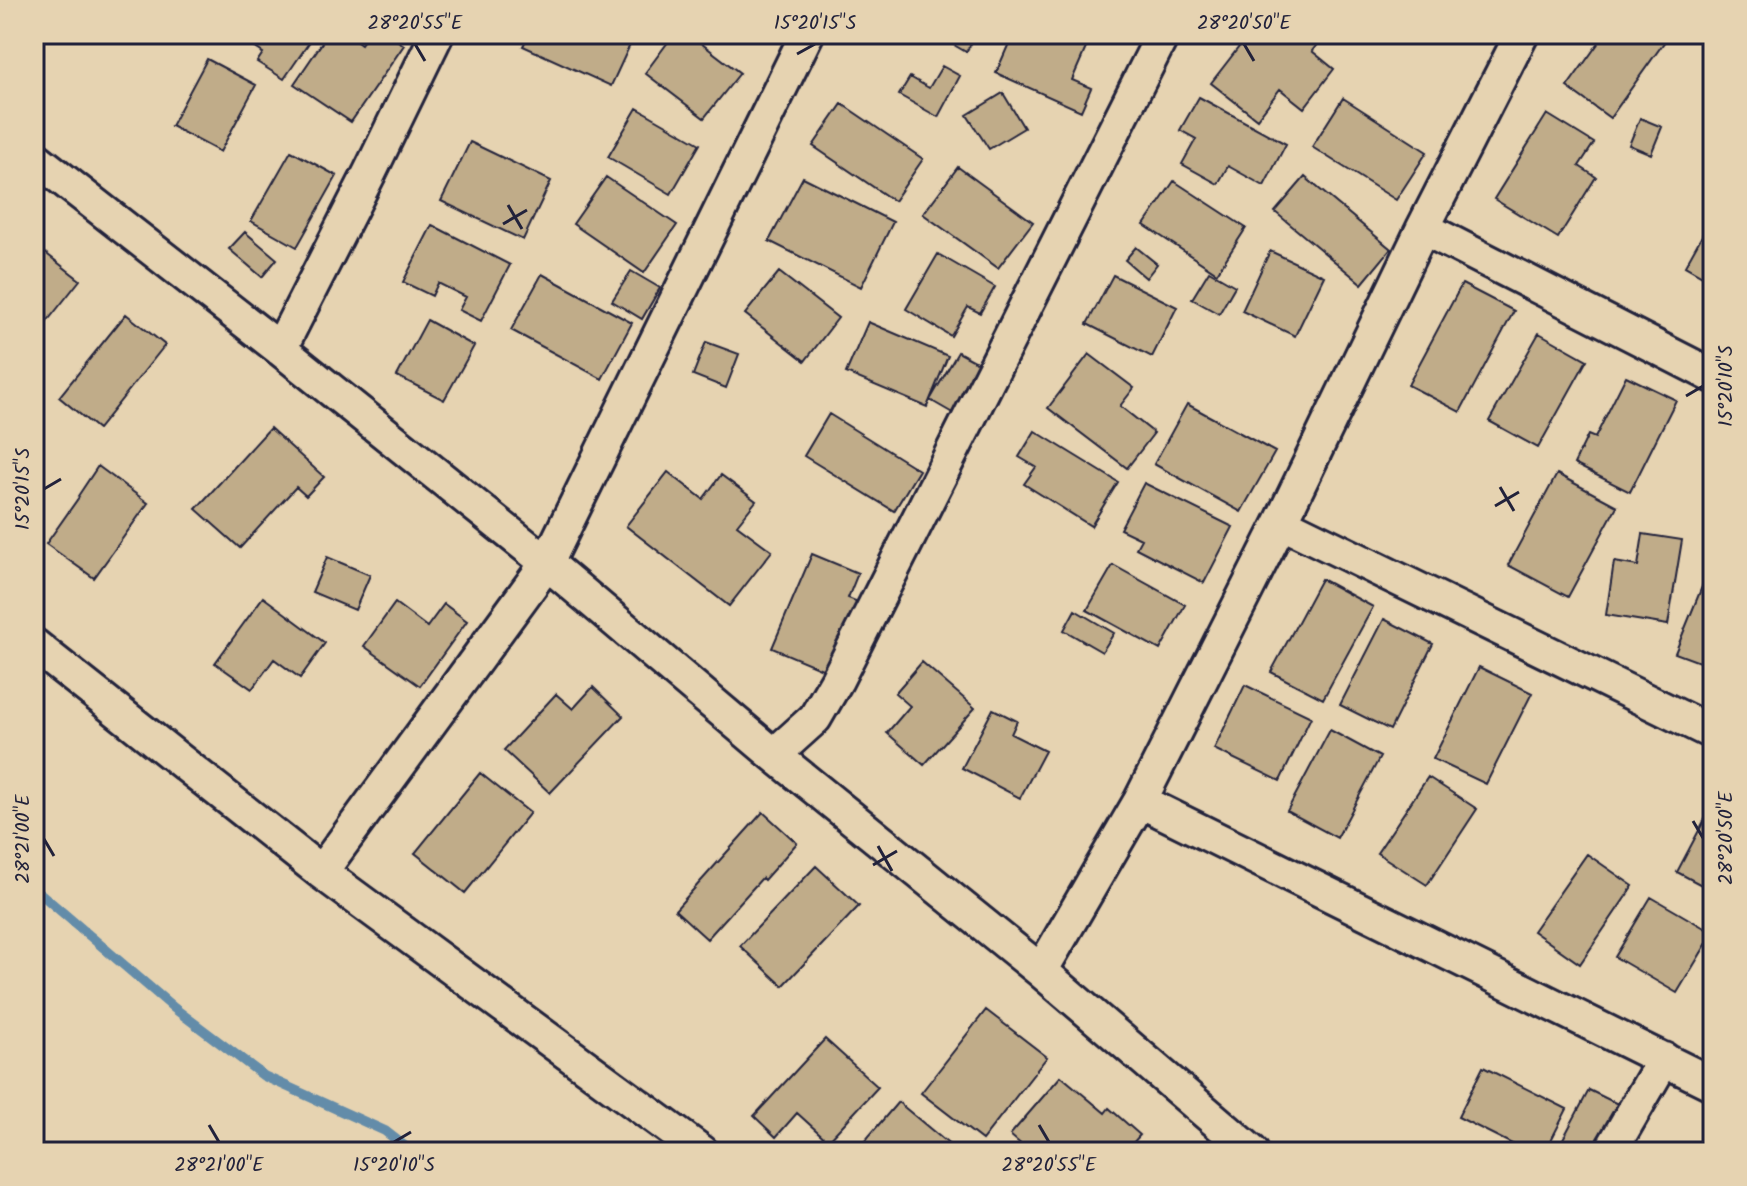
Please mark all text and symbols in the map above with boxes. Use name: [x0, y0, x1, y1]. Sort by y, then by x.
text: 28°20'55"E: [368, 8, 464, 40]
text: 15°20'15"S: [774, 8, 857, 40]
text: 28°20'50"E: [1197, 8, 1292, 40]
text: 15°20'10"S: [1711, 345, 1743, 427]
text: 15°20'15"S: [8, 447, 40, 530]
text: 28°20'50"E: [1711, 790, 1743, 885]
text: 28°21'00"E: [8, 793, 40, 884]
text: 28°21'00"E: [174, 1150, 265, 1182]
text: 15°20'10"S: [353, 1150, 435, 1182]
text: 28°20'55"E: [1002, 1150, 1098, 1182]

